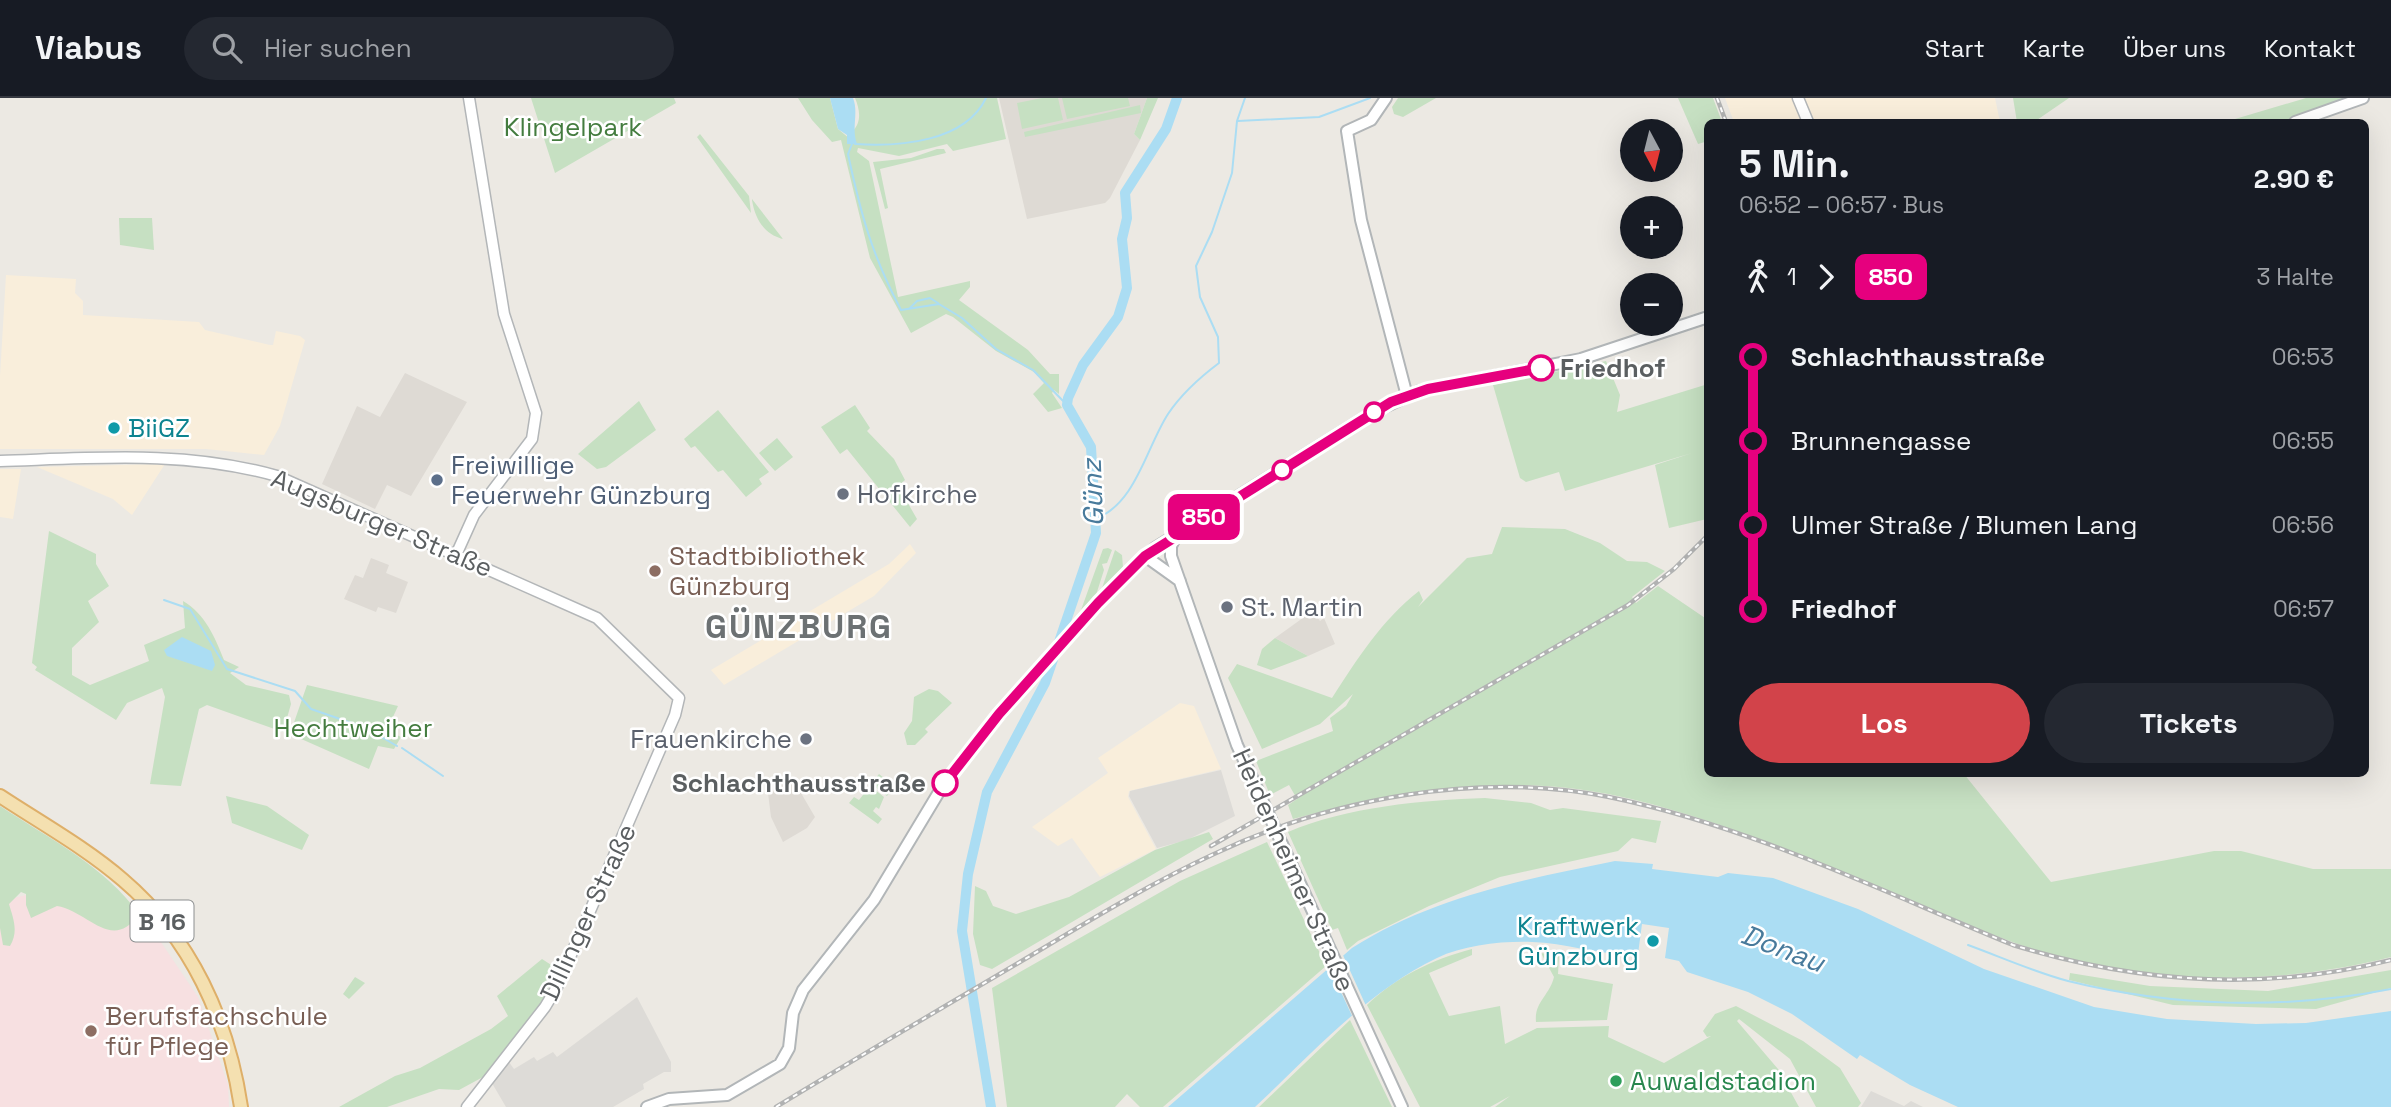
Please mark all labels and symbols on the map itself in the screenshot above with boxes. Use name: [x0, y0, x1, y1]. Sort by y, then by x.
park label: Klingelpark: [504, 110, 642, 144]
north arrow: [1620, 119, 1684, 182]
place label: Friedhof: [1560, 351, 1666, 385]
marker: Friedhof: [1528, 355, 1554, 381]
unlabelled marker: [1364, 402, 1384, 422]
place label: BiiGZ: [128, 411, 190, 445]
marker: BiiGZ: [106, 420, 122, 436]
place label: Freiwillige Feuerwehr Günzburg: [451, 448, 711, 512]
water label: Günz: [1073, 456, 1111, 527]
unlabelled marker: [1272, 460, 1292, 480]
street label: Augsburger Straße: [266, 461, 498, 585]
marker: Freiwillige Feuerwehr Günzburg: [429, 472, 445, 488]
place label: Hofkirche: [857, 477, 978, 511]
marker: Hofkirche: [835, 486, 851, 502]
line badge: 850: [1164, 494, 1244, 540]
place label: Stadtbibliothek Günzburg: [669, 539, 866, 603]
marker: Stadtbibliothek Günzburg: [647, 563, 663, 579]
place label: St. Martin: [1241, 590, 1363, 624]
marker: St. Martin: [1219, 599, 1235, 615]
district label: GÜNZBURG: [705, 606, 893, 648]
park label: Hechtweiher: [274, 711, 433, 745]
place label: Frauenkirche: [630, 722, 792, 756]
marker: Frauenkirche: [798, 731, 814, 747]
street label: Heidenheimer Straße: [1225, 743, 1363, 997]
place label: Schlachthausstraße: [672, 766, 926, 800]
marker: Schlachthausstraße: [932, 770, 958, 796]
street label: Dillinger Straße: [532, 818, 644, 1006]
road number: B 16: [130, 900, 194, 942]
place label: Kraftwerk Günzburg: [1517, 909, 1639, 973]
water label: Donau: [1736, 916, 1831, 981]
marker: Kraftwerk Günzburg: [1645, 933, 1661, 949]
place label: Berufsfachschule für Pflege: [105, 999, 328, 1063]
marker: Berufsfachschule für Pflege: [83, 1023, 99, 1039]
place label: Auwaldstadion: [1630, 1064, 1816, 1098]
marker: Auwaldstadion: [1608, 1073, 1624, 1089]

